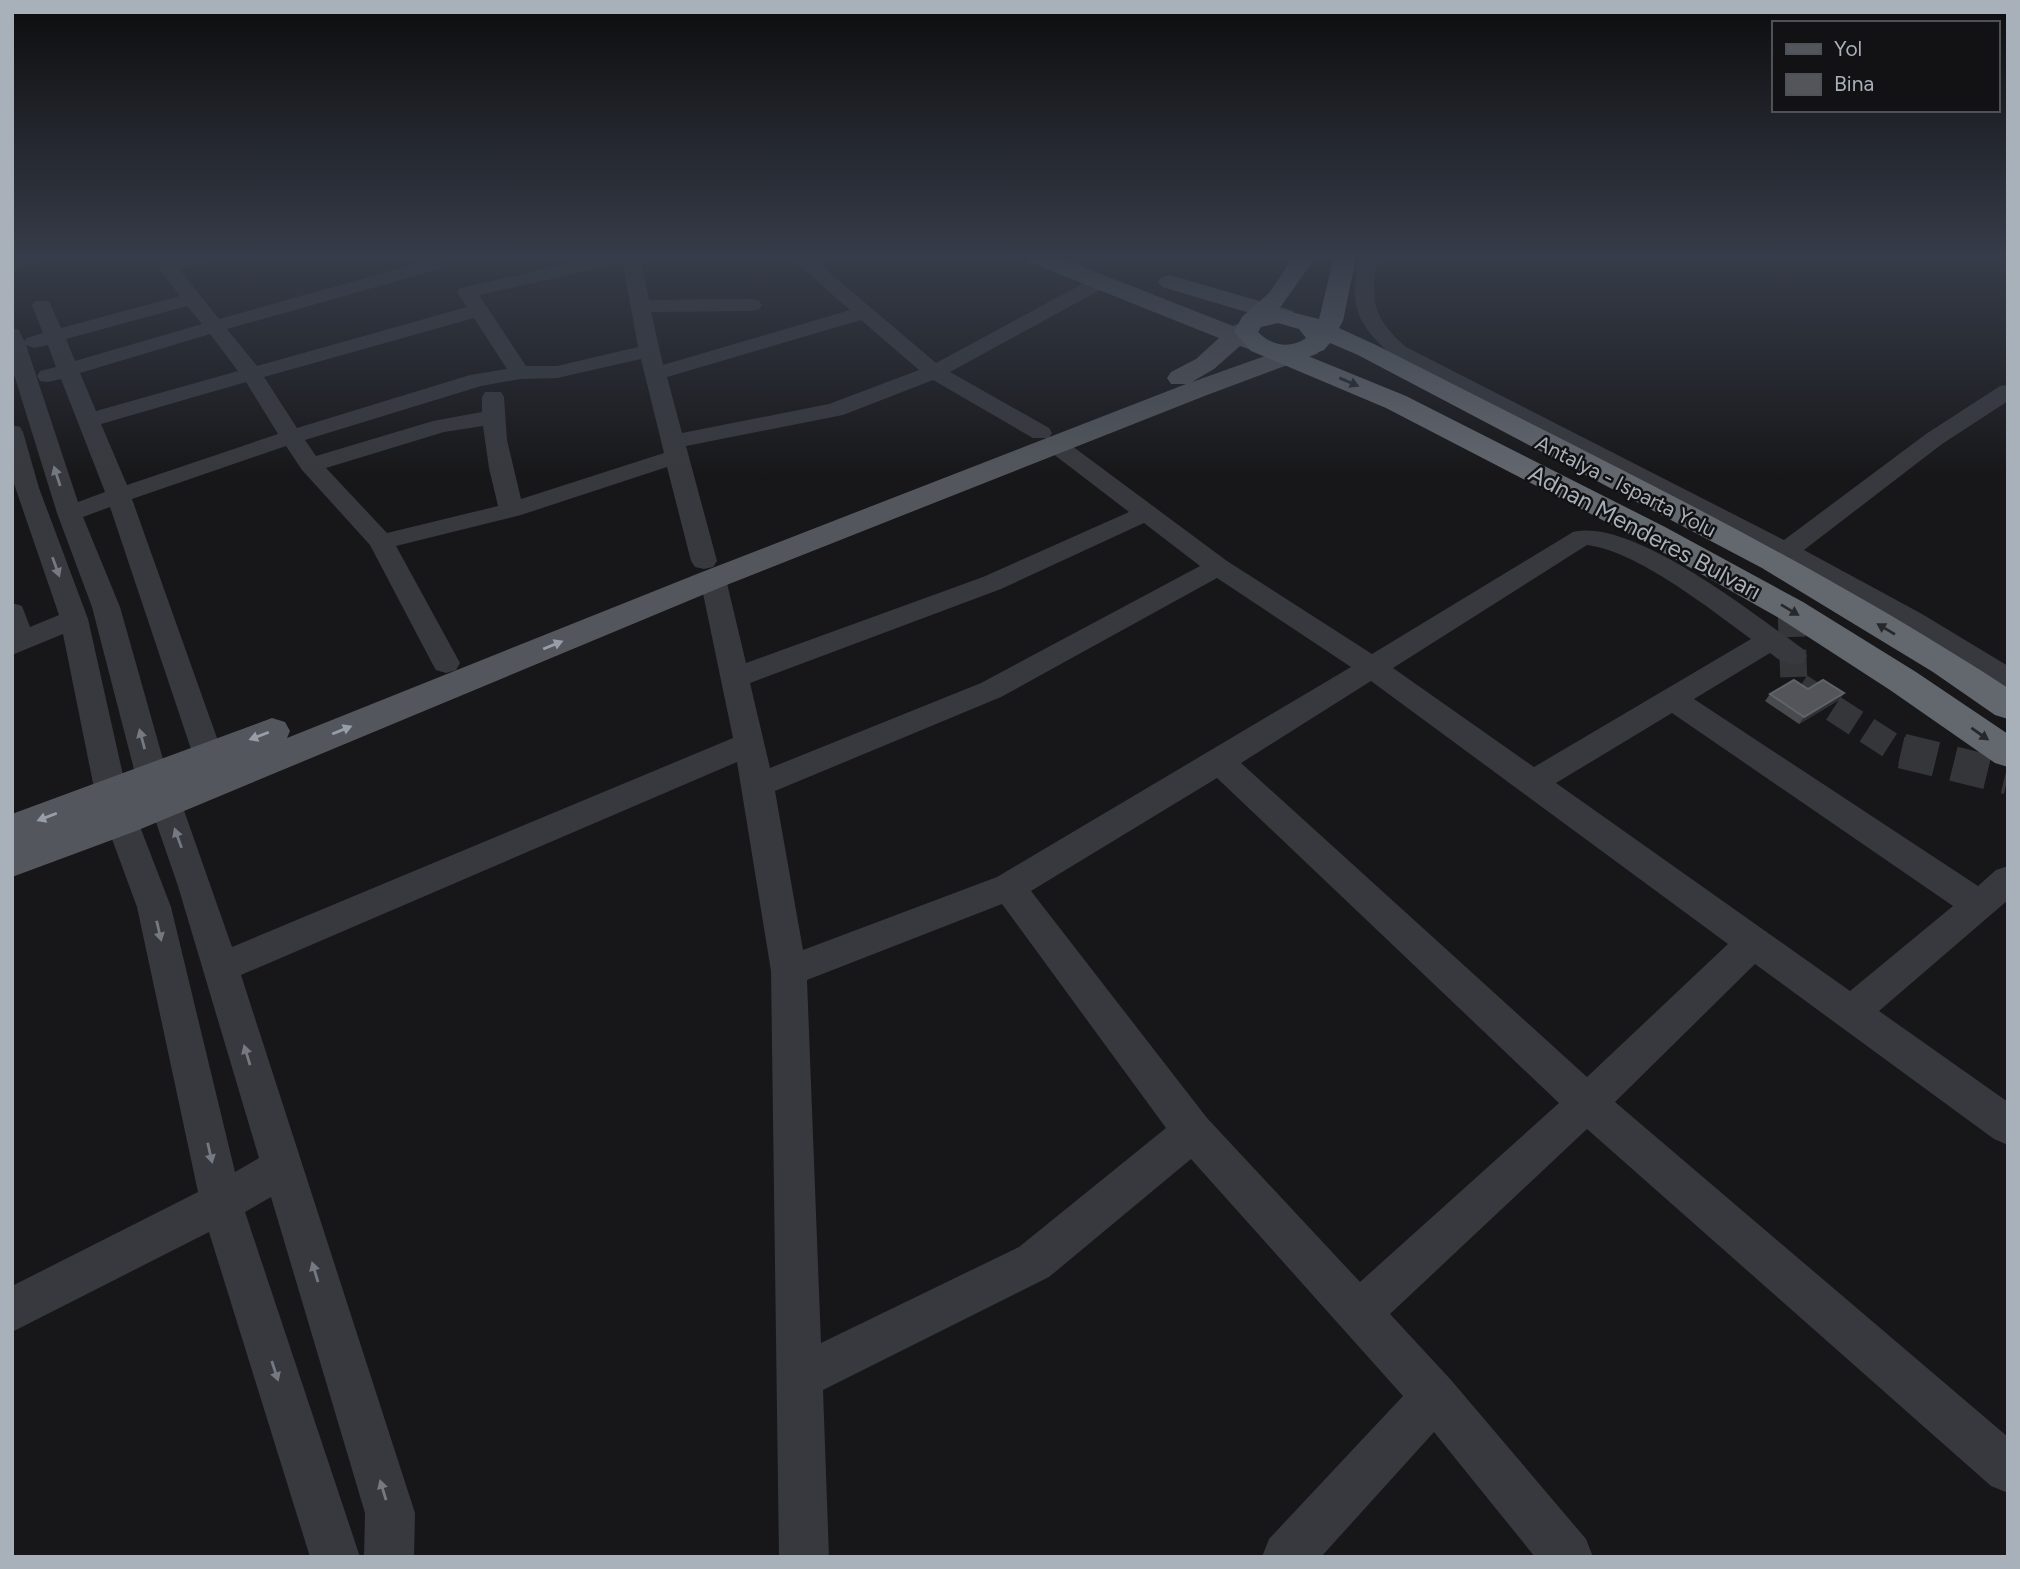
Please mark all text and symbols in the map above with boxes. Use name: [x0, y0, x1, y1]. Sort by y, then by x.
legend: [1772, 21, 1999, 112]
text: Yol: [1834, 36, 1862, 61]
text: Bina: [1834, 71, 1874, 96]
one-way arrow: [1339, 376, 1360, 387]
street label: Antalya - Isparta Yolu: [1532, 430, 1720, 542]
street label: Adnan Menderes Bulvarı: [1524, 458, 1766, 606]
one-way arrow: [51, 465, 61, 486]
one-way arrow: [51, 557, 62, 578]
one-way arrow: [1781, 604, 1800, 616]
one-way arrow: [1877, 623, 1896, 635]
one-way arrow: [542, 639, 563, 650]
one-way arrow: [332, 725, 353, 736]
one-way arrow: [136, 727, 147, 749]
one-way arrow: [1971, 727, 1990, 740]
one-way arrow: [249, 730, 270, 741]
one-way arrow: [36, 812, 57, 823]
one-way arrow: [173, 828, 184, 849]
one-way arrow: [154, 920, 165, 942]
one-way arrow: [242, 1044, 252, 1065]
one-way arrow: [204, 1142, 215, 1164]
one-way arrow: [309, 1262, 320, 1283]
one-way arrow: [270, 1360, 281, 1381]
one-way arrow: [377, 1479, 387, 1500]

